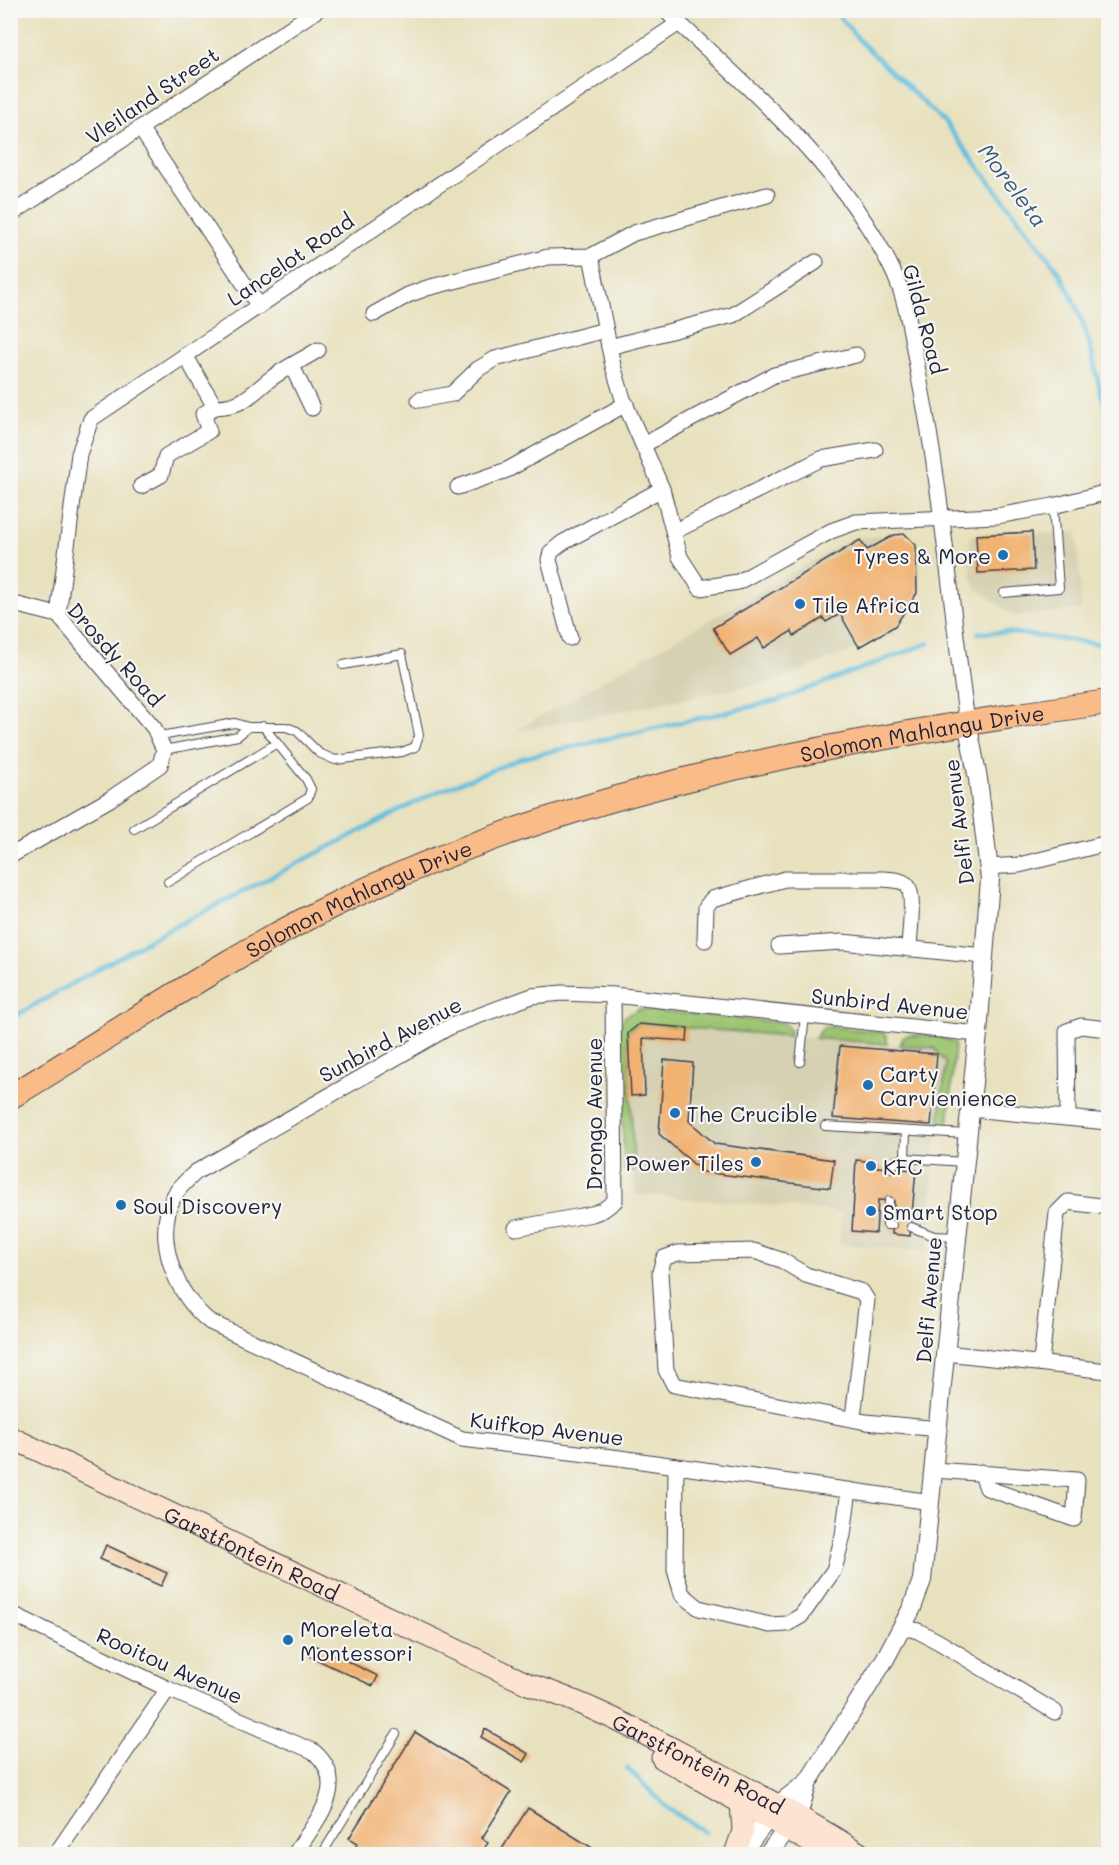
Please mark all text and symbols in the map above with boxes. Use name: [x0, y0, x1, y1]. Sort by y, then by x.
street label: Vleiland Street: [80, 40, 224, 150]
water label: Moreleta: [972, 137, 1054, 233]
street label: Lancelot Road: [221, 207, 359, 311]
street label: Gilda Road: [897, 261, 953, 377]
place label: Tyres & More: [853, 542, 991, 569]
marker: Tyres & More: [996, 548, 1010, 562]
place label: Tile Africa: [812, 591, 920, 618]
street label: Drosdy Road: [62, 596, 170, 712]
marker: Tile Africa: [793, 597, 807, 611]
street label: Solomon Mahlangu Drive: [798, 698, 1046, 767]
street label: Delfi Avenue: [937, 757, 979, 887]
street label: Solomon Mahlangu Drive: [240, 833, 475, 963]
street label: Sunbird Avenue: [810, 981, 970, 1025]
street label: Sunbird Avenue: [314, 990, 466, 1088]
street label: Drongo Avenue: [580, 1037, 607, 1191]
place label: Carty Carvienience: [880, 1060, 1017, 1111]
marker: Carty Carvienience: [861, 1078, 875, 1092]
place label: The Crucible: [687, 1100, 818, 1127]
marker: The Crucible: [668, 1106, 682, 1120]
place label: Power Tiles: [626, 1149, 744, 1176]
place label: KFC: [883, 1153, 922, 1180]
marker: Power Tiles: [749, 1155, 763, 1169]
marker: KFC: [864, 1159, 878, 1173]
place label: Soul Discovery: [133, 1192, 282, 1219]
marker: Soul Discovery: [114, 1198, 128, 1212]
place label: Smart Stop: [883, 1198, 998, 1225]
marker: Smart Stop: [864, 1204, 878, 1218]
street label: Delfi Avenue: [909, 1236, 947, 1364]
street label: Kuifkop Avenue: [469, 1405, 625, 1451]
street label: Garstfontein Road: [160, 1499, 344, 1605]
place label: Moreleta Montessori: [300, 1615, 413, 1666]
street label: Rooitou Avenue: [93, 1621, 247, 1709]
marker: Moreleta Montessori: [281, 1633, 295, 1647]
street label: Garstfontein Road: [608, 1707, 789, 1820]

